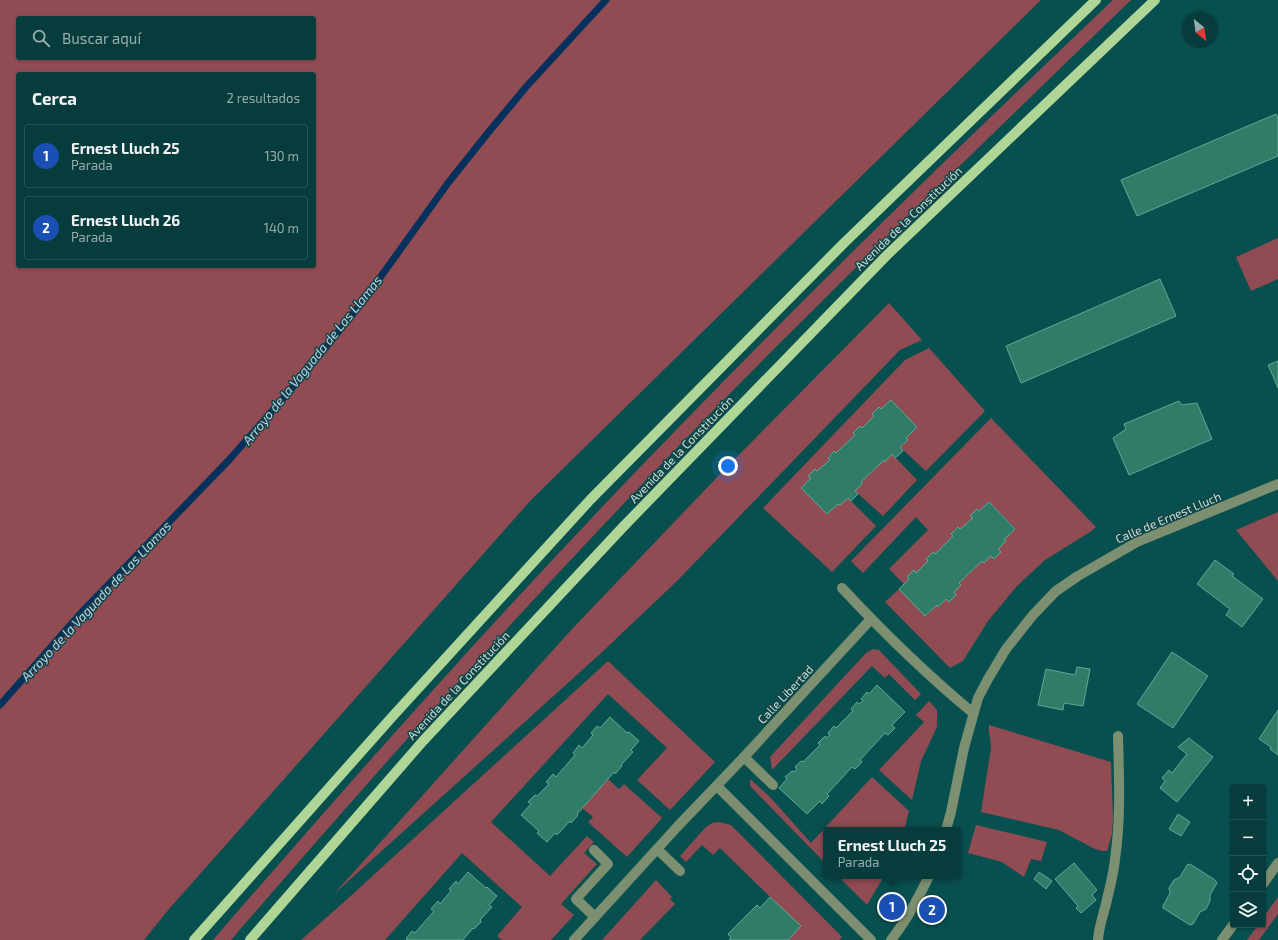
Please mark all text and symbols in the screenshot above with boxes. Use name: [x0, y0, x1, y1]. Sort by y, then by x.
north arrow: [1182, 12, 1218, 48]
search box: [16, 16, 316, 60]
icon: search: [30, 27, 52, 49]
text: Buscar aquí: [62, 29, 141, 47]
text: Cerca: [32, 88, 77, 108]
text: 2 resultados: [226, 90, 300, 106]
text: Ernest Lluch 25: [71, 139, 180, 157]
text: 1: [43, 148, 49, 164]
text: 130 m: [264, 148, 299, 164]
text: Parada: [71, 157, 113, 173]
street label: Avenida de la Constitución: [852, 163, 964, 273]
text: Ernest Lluch 26: [71, 211, 180, 229]
text: 2: [42, 220, 50, 236]
text: 140 m: [264, 220, 299, 236]
text: Parada: [71, 229, 113, 245]
water label: Arroyo de la Vaguada de Las Llamas: [238, 272, 385, 449]
street label: Avenida de la Constitución: [626, 393, 736, 505]
your location: [718, 456, 738, 476]
street label: Calle de Ernest Lluch: [1113, 488, 1223, 546]
water label: Arroyo de la Vaguada de Las Llamas: [17, 517, 175, 685]
street label: Avenida de la Constitución: [404, 628, 512, 742]
street label: Calle Libertad: [754, 662, 816, 726]
map controls: [1230, 784, 1266, 928]
button: +: [1230, 784, 1266, 820]
button: −: [1230, 820, 1266, 856]
popup: [823, 827, 961, 879]
text: Ernest Lluch 25: [838, 836, 946, 854]
text: Parada: [838, 854, 879, 870]
button: locate: [1230, 856, 1266, 892]
pin: 1: [879, 892, 905, 922]
button: layers: [1230, 892, 1266, 928]
pin: 2: [919, 895, 945, 925]

